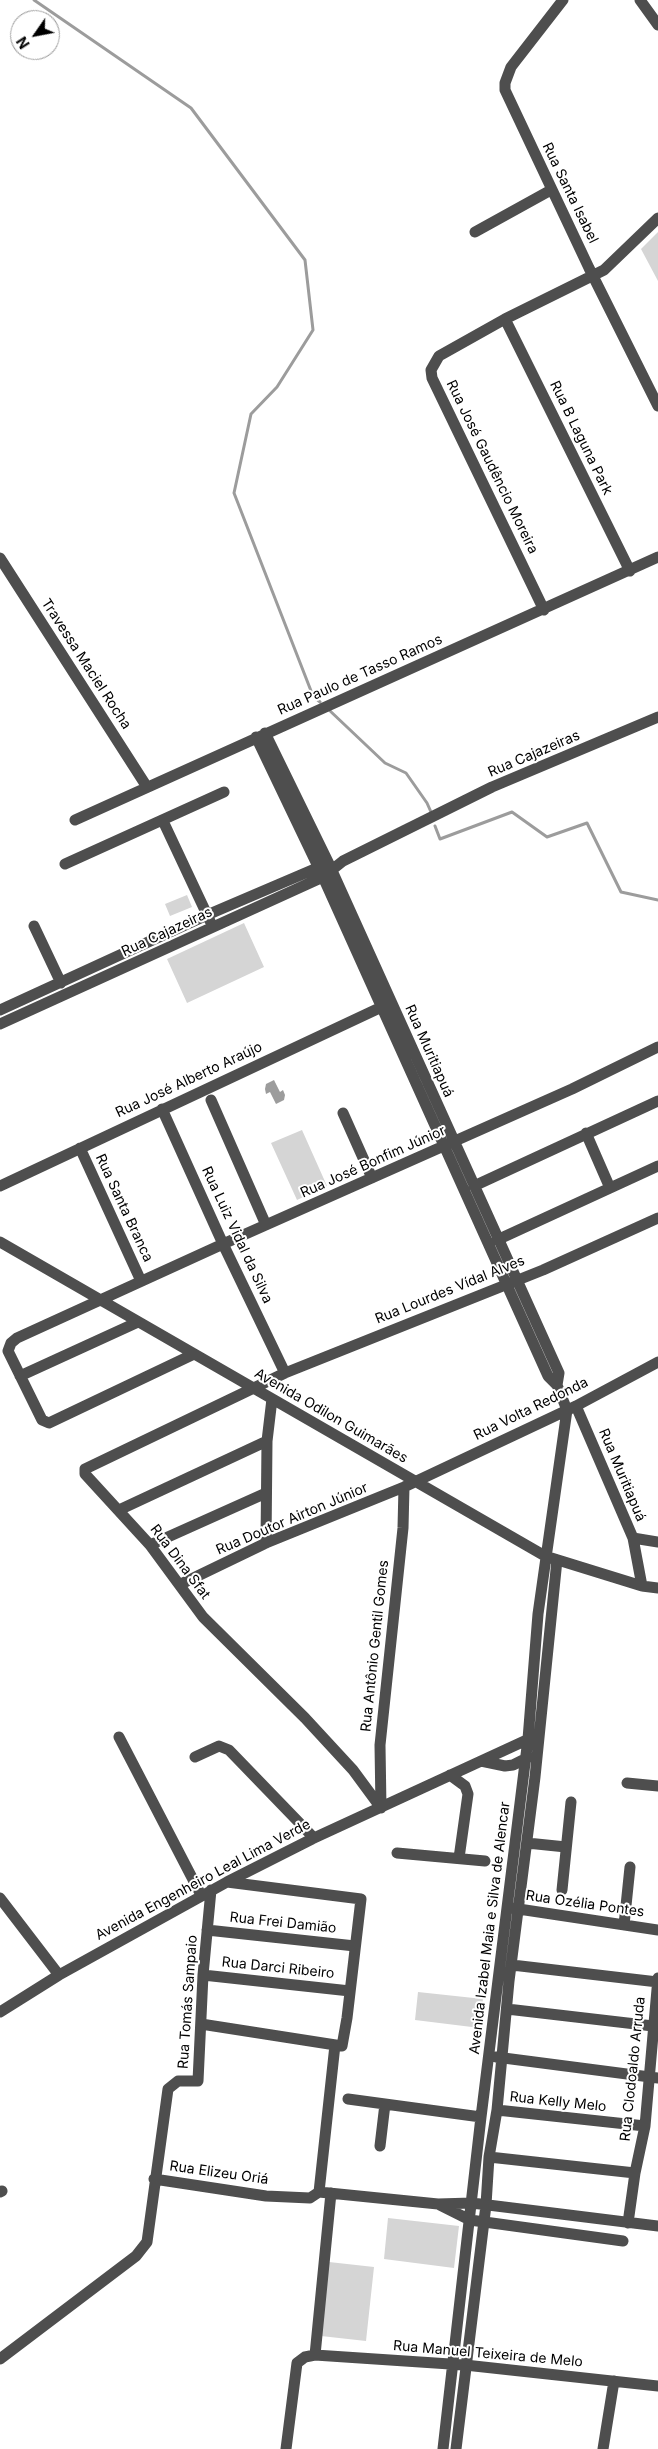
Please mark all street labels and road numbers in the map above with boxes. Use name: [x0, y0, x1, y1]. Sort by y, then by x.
street label: Rua Santa Isabel: [538, 140, 602, 246]
street label: Rua José Gaudêncio Moreira: [443, 377, 541, 557]
street label: Rua B Laguna Park: [546, 378, 616, 498]
street label: Travessa Maciel Rocha: [38, 596, 134, 732]
street label: Rua Paulo de Tasso Ramos: [275, 631, 445, 719]
street label: Rua Cajazeiras: [486, 727, 582, 781]
street label: Rua Cajazeiras: [119, 904, 215, 960]
street label: Rua Muritiapuá: [401, 1002, 457, 1100]
street label: Rua José Alberto Araújo: [113, 1039, 265, 1121]
street label: Rua José Bonfim Júnior: [298, 1122, 448, 1202]
street label: Rua Santa Branca: [92, 1151, 156, 1265]
street label: Rua Luiz Vidal da Silva: [198, 1164, 276, 1306]
street label: Rua Lourdes Vídal Alves: [373, 1252, 527, 1328]
street label: Avenida Odilon Guimarães: [251, 1365, 411, 1467]
street label: Rua Volta Redonda: [471, 1374, 591, 1444]
street label: Rua Muritiapuá: [595, 1426, 649, 1524]
street label: Rua Doutor Airton Júnior: [214, 1479, 370, 1559]
street label: Rua Dina Sfat: [146, 1521, 214, 1603]
street label: Rua Antônio Gentil Gomes: [358, 1559, 392, 1733]
street label: Avenida Izabel Maia e Silva de Alencar: [466, 1801, 514, 2055]
street label: Avenida Engenheiro Leal Lima Verde: [93, 1816, 313, 1944]
street label: Rua Ozélia Pontes: [525, 1887, 645, 1921]
street label: Rua Frei Damião: [229, 1909, 337, 1937]
street label: Rua Tomás Sampaio: [175, 1934, 201, 2070]
street label: Rua Darci Ribeiro: [221, 1954, 335, 1982]
street label: Rua Clodoaldo Arruda: [617, 1996, 649, 2142]
street label: Rua Kelly Melo: [509, 2089, 607, 2115]
street label: Rua Elizeu Oriá: [168, 2158, 270, 2188]
street label: Rua Manuel Teixeira de Melo: [392, 2337, 584, 2371]

